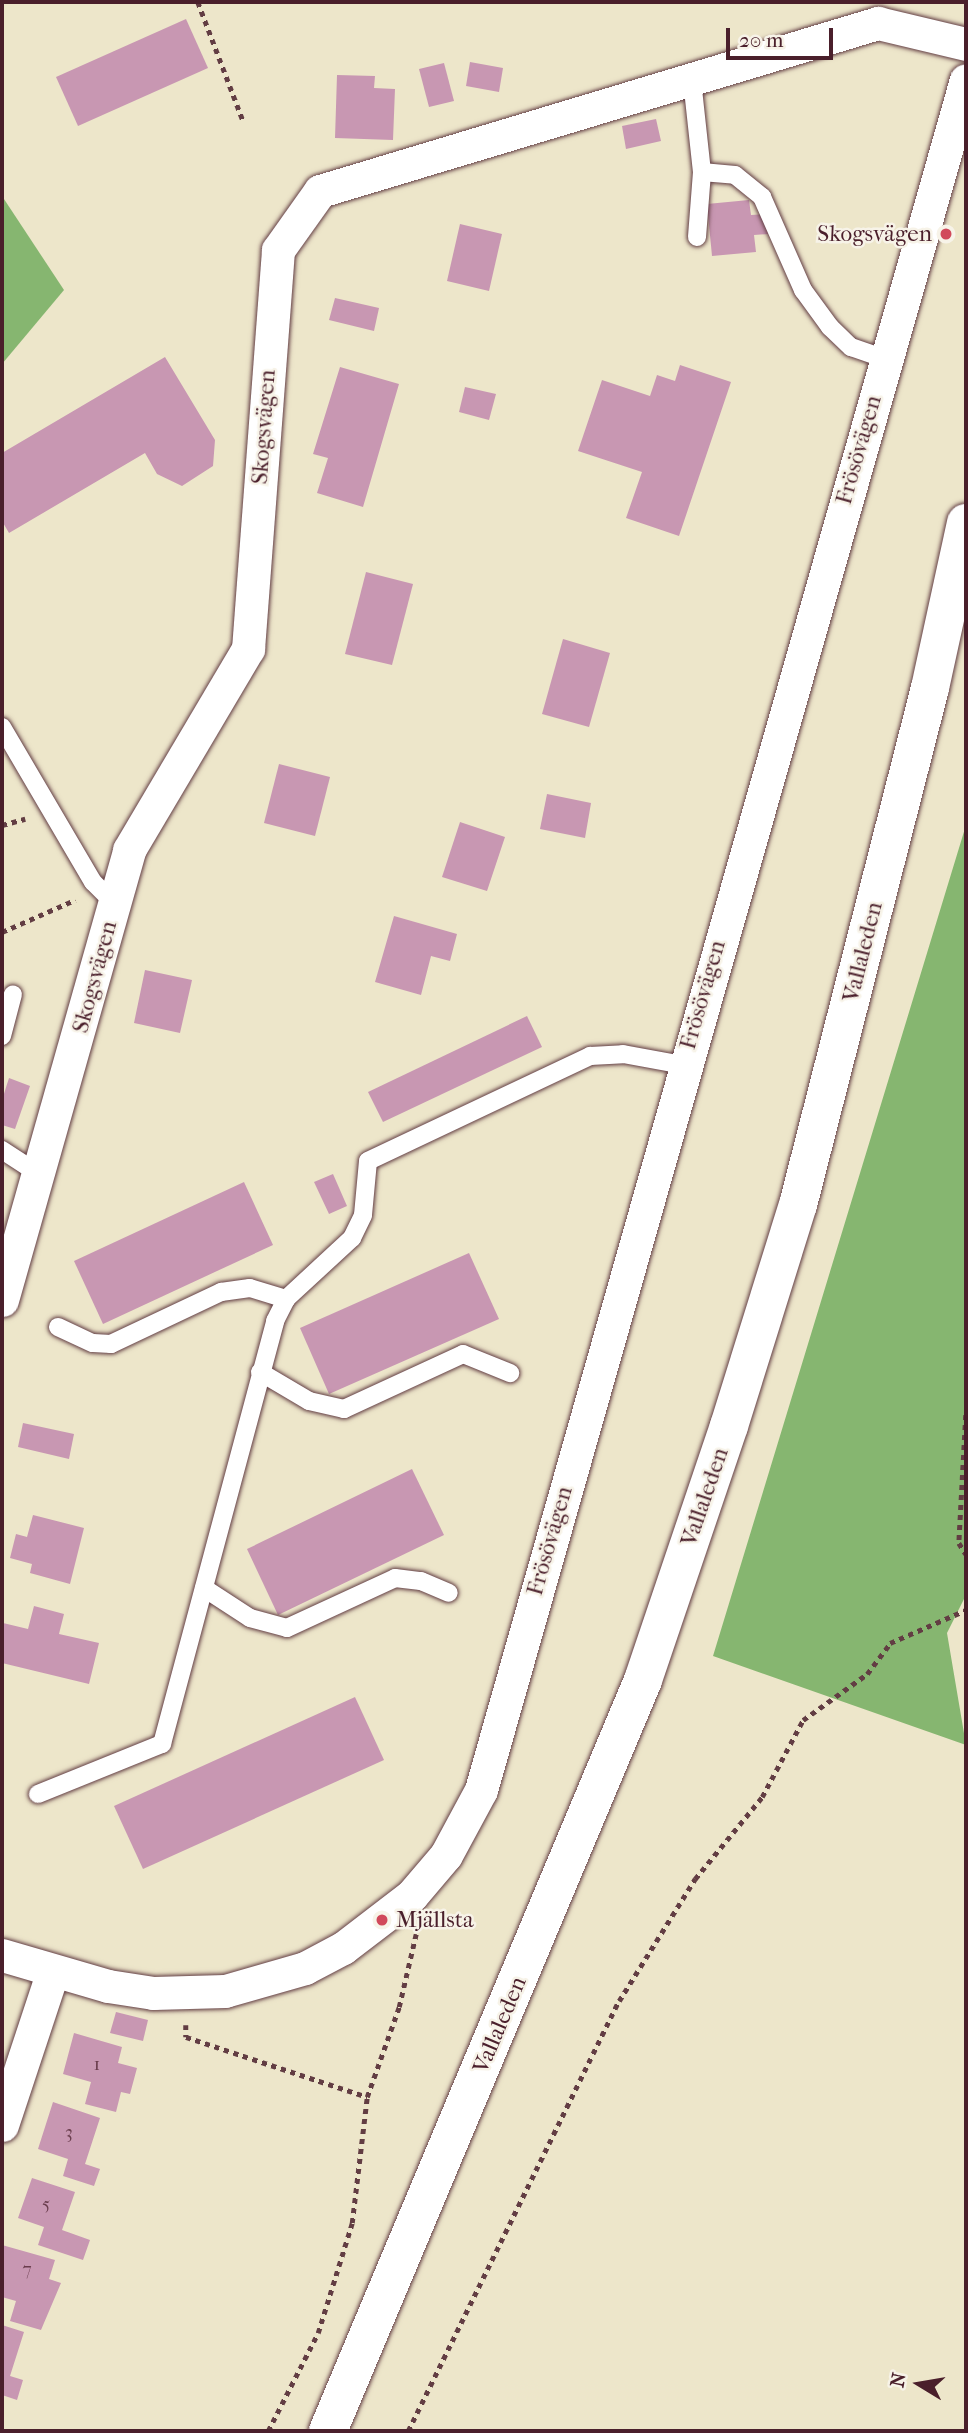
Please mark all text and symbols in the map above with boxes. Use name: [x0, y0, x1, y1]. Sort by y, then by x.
scale bar: [730, 14, 837, 58]
text: 20 m: [739, 28, 783, 52]
place label: Skogsvägen: [817, 220, 932, 248]
marker: Skogsvägen: [938, 226, 954, 242]
street label: Skogsvägen: [246, 369, 282, 485]
street label: Frösövägen: [830, 392, 888, 508]
street label: Vallaleden: [837, 899, 889, 1005]
street label: Skogsvägen: [67, 918, 123, 1036]
street label: Frösövägen: [674, 937, 732, 1053]
street label: Vallaleden: [675, 1444, 735, 1550]
street label: Frösövägen: [521, 1483, 579, 1599]
place label: Mjällsta: [396, 1906, 474, 1934]
marker: Mjällsta: [374, 1912, 390, 1928]
street label: Vallaleden: [467, 1972, 533, 2078]
house number: 1: [94, 2054, 100, 2076]
house number: 3: [65, 2122, 73, 2144]
house number: 5: [42, 2194, 50, 2216]
house number: 7: [22, 2259, 32, 2281]
north arrow: [884, 2349, 954, 2419]
text: N: [886, 2371, 911, 2389]

